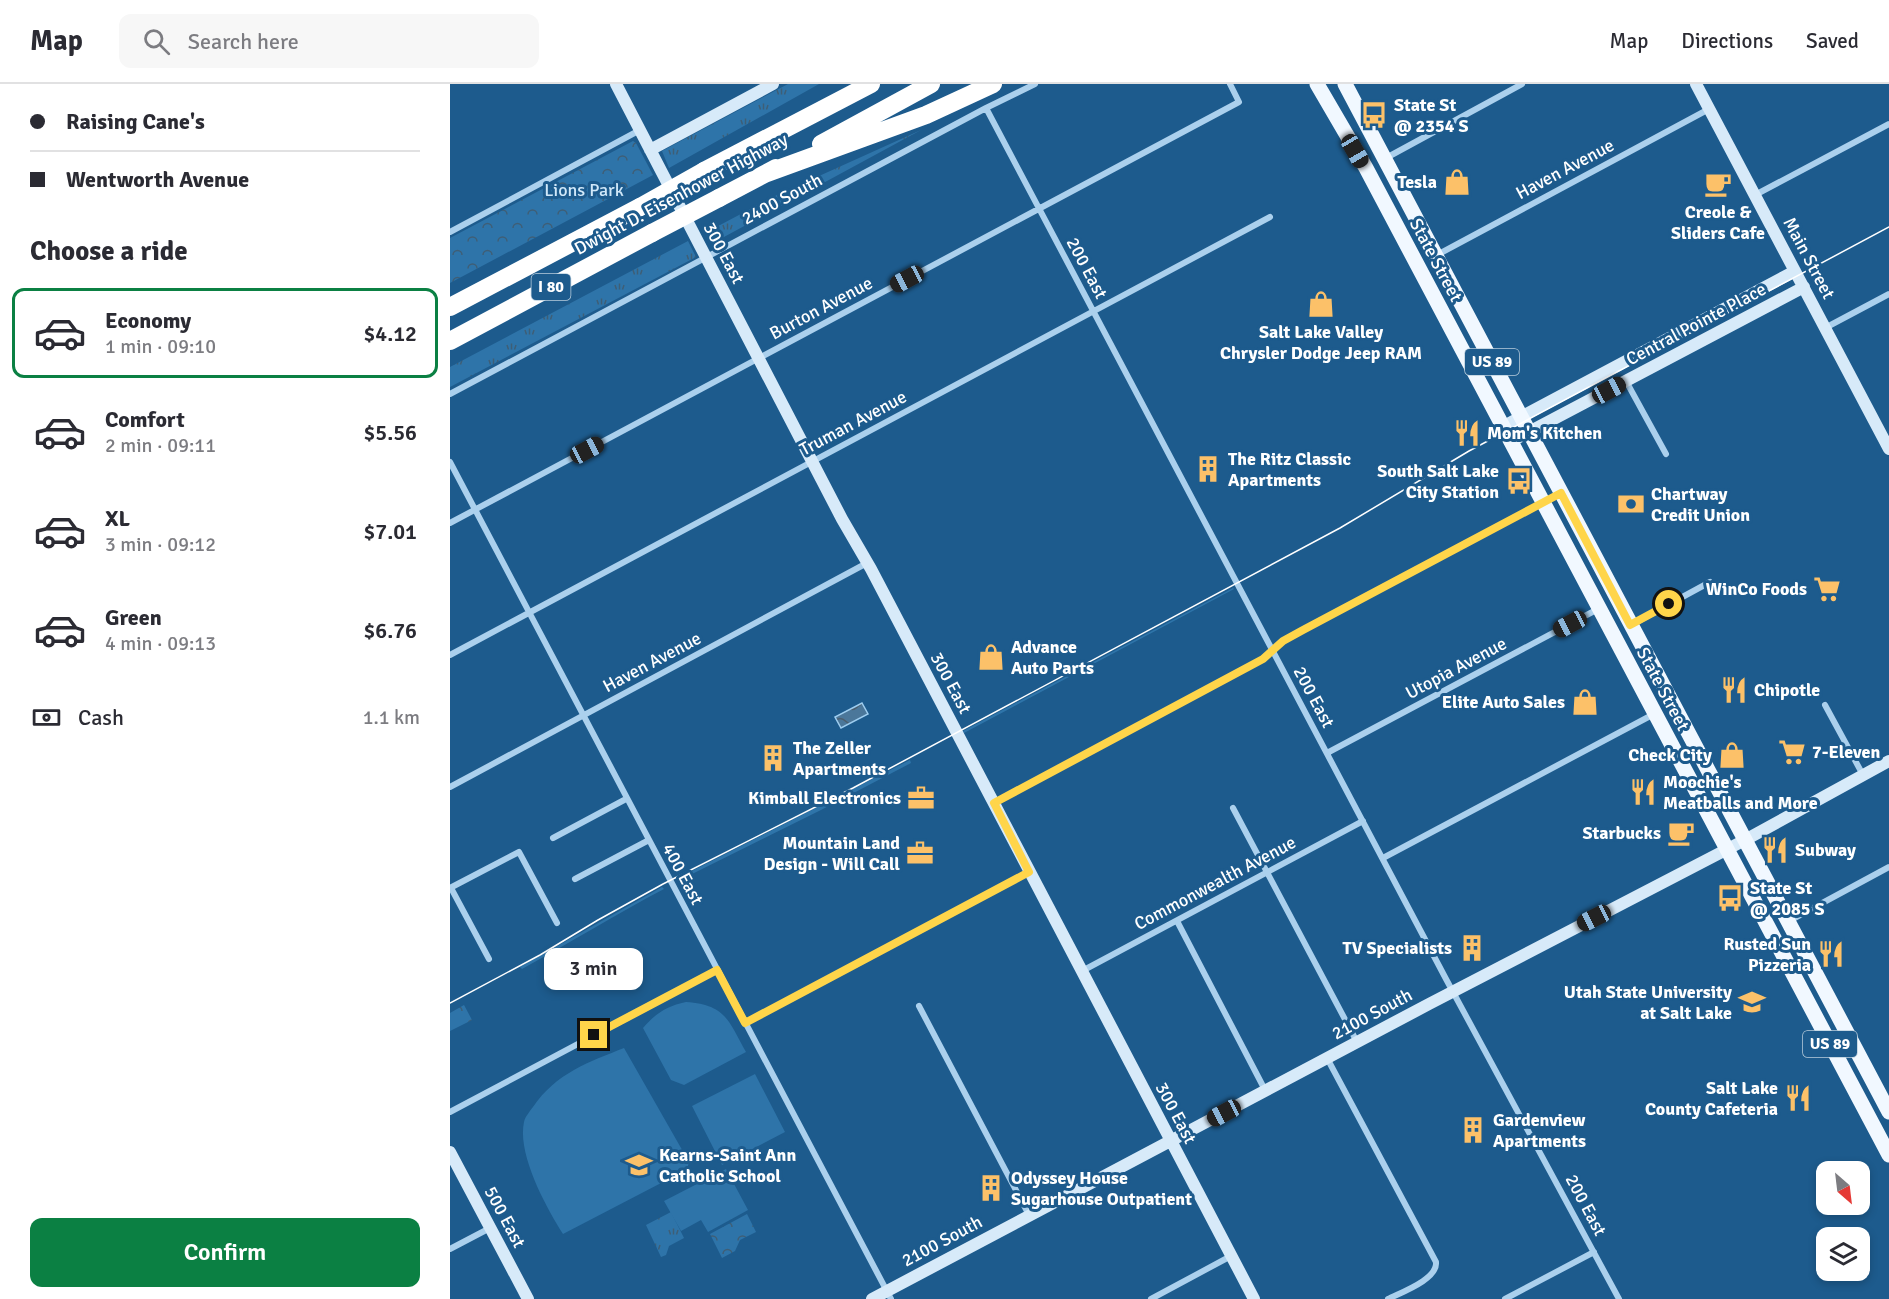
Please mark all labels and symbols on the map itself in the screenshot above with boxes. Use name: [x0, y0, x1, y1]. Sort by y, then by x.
place label: State St @ 2354 S: [1394, 94, 1468, 137]
bus stop icon: State St @ 2354 S: [1359, 100, 1389, 130]
street label: Dwight D. Eisenhower Highway: [571, 128, 792, 260]
car: [1338, 131, 1372, 171]
street label: Haven Avenue: [1512, 134, 1618, 204]
shop icon: Tesla: [1442, 167, 1472, 197]
street label: 2400 South: [738, 169, 826, 229]
cafe icon: Creole & Sliders Cafe: [1703, 169, 1733, 199]
place label: Tesla: [1398, 171, 1437, 193]
park label: Lions Park: [544, 179, 624, 201]
place label: Creole & Sliders Cafe: [1671, 201, 1765, 244]
street label: Main Street: [1778, 213, 1840, 303]
street label: State Street: [1405, 215, 1467, 305]
street label: 300 East: [699, 218, 749, 288]
street label: 200 East: [1062, 233, 1112, 303]
car: [887, 263, 927, 295]
street label: Burton Avenue: [766, 272, 876, 344]
road number: I 80: [532, 274, 570, 300]
street label: Central Pointe Place: [1622, 278, 1770, 370]
shop icon: Salt Lake Valley Chrysler Dodge Jeep RAM: [1306, 289, 1336, 319]
place label: Salt Lake Valley Chrysler Dodge Jeep RAM: [1220, 321, 1422, 364]
road number: US 89: [1465, 349, 1519, 375]
car: [1589, 374, 1629, 406]
street label: Truman Avenue: [796, 386, 910, 460]
restaurant icon: Mom's Kitchen: [1452, 418, 1482, 448]
place label: Mom's Kitchen: [1487, 422, 1602, 444]
car: [567, 434, 607, 466]
place label: The Ritz Classic Apartments: [1228, 448, 1352, 491]
building icon: The Ritz Classic Apartments: [1193, 454, 1223, 484]
place label: South Salt Lake City Station: [1377, 460, 1499, 503]
bus stop icon: South Salt Lake City Station: [1504, 466, 1534, 496]
place label: Chartway Credit Union: [1651, 483, 1750, 526]
bank icon: Chartway Credit Union: [1616, 489, 1646, 519]
supermarket icon: WinCo Foods: [1812, 574, 1842, 604]
place label: WinCo Foods: [1706, 578, 1807, 600]
route start: [1655, 590, 1682, 617]
car: [1550, 608, 1590, 640]
street label: Haven Avenue: [599, 627, 705, 697]
street label: Utopia Avenue: [1402, 632, 1510, 704]
place label: Advance Auto Parts: [1011, 636, 1094, 679]
shop icon: Advance Auto Parts: [976, 642, 1006, 672]
street label: State Street: [1632, 644, 1694, 734]
street label: 300 East: [926, 648, 976, 718]
street label: 200 East: [1289, 662, 1339, 732]
restaurant icon: Chipotle: [1719, 675, 1749, 705]
place label: Chipotle: [1754, 679, 1820, 701]
shop icon: Elite Auto Sales: [1570, 687, 1600, 717]
place label: Elite Auto Sales: [1442, 691, 1565, 713]
place label: The Zeller Apartments: [793, 737, 886, 780]
supermarket icon: 7-Eleven: [1777, 737, 1807, 767]
shop icon: Check City: [1717, 740, 1747, 770]
place label: 7-Eleven: [1812, 741, 1880, 763]
building icon: The Zeller Apartments: [758, 743, 788, 773]
place label: Check City: [1628, 744, 1712, 766]
place label: Moochie's Meatballs and More: [1663, 771, 1818, 814]
restaurant icon: Moochie's Meatballs and More: [1628, 777, 1658, 807]
office icon: Kimball Electronics: [906, 783, 936, 813]
place label: Kimball Electronics: [748, 787, 901, 809]
cafe icon: Starbucks: [1666, 818, 1696, 848]
place label: Starbucks: [1582, 822, 1661, 844]
street label: Commonwealth Avenue: [1130, 831, 1300, 935]
place label: Mountain Land Design - Will Call: [764, 832, 900, 875]
restaurant icon: Subway: [1760, 835, 1790, 865]
office icon: Mountain Land Design - Will Call: [905, 838, 935, 868]
street label: 400 East: [658, 839, 708, 909]
place label: Subway: [1795, 839, 1856, 861]
place label: State St @ 2085 S: [1750, 877, 1824, 920]
bus stop icon: State St @ 2085 S: [1715, 883, 1745, 913]
car: [1574, 902, 1614, 934]
building icon: TV Specialists: [1457, 933, 1487, 963]
place label: Rusted Sun Pizzeria: [1723, 933, 1811, 976]
place label: TV Specialists: [1343, 937, 1452, 959]
restaurant icon: Rusted Sun Pizzeria: [1816, 939, 1846, 969]
callout: 3 min: [544, 948, 644, 990]
place label: Utah State University at Salt Lake: [1564, 981, 1732, 1024]
street label: 2100 South: [1328, 984, 1416, 1044]
school or university icon: Utah State University at Salt Lake: [1737, 987, 1767, 1017]
route end: [580, 1021, 607, 1048]
road number: US 89: [1803, 1031, 1857, 1057]
place label: Salt Lake County Cafeteria: [1645, 1077, 1778, 1120]
street label: 300 East: [1151, 1078, 1201, 1148]
restaurant icon: Salt Lake County Cafeteria: [1783, 1083, 1813, 1113]
car: [1204, 1097, 1244, 1129]
place label: Gardenview Apartments: [1493, 1109, 1586, 1152]
building icon: Gardenview Apartments: [1458, 1115, 1488, 1145]
place label: Kearns-Saint Ann Catholic School: [659, 1144, 796, 1187]
school or university icon: Kearns-Saint Ann Catholic School: [624, 1150, 654, 1180]
north arrow: [1816, 1161, 1870, 1215]
place label: Odyssey House Sugarhouse Outpatient: [1011, 1167, 1192, 1210]
street label: 200 East: [1561, 1170, 1611, 1240]
building icon: Odyssey House Sugarhouse Outpatient: [976, 1173, 1006, 1203]
street label: 500 East: [480, 1182, 530, 1252]
street label: 2100 South: [898, 1211, 986, 1271]

